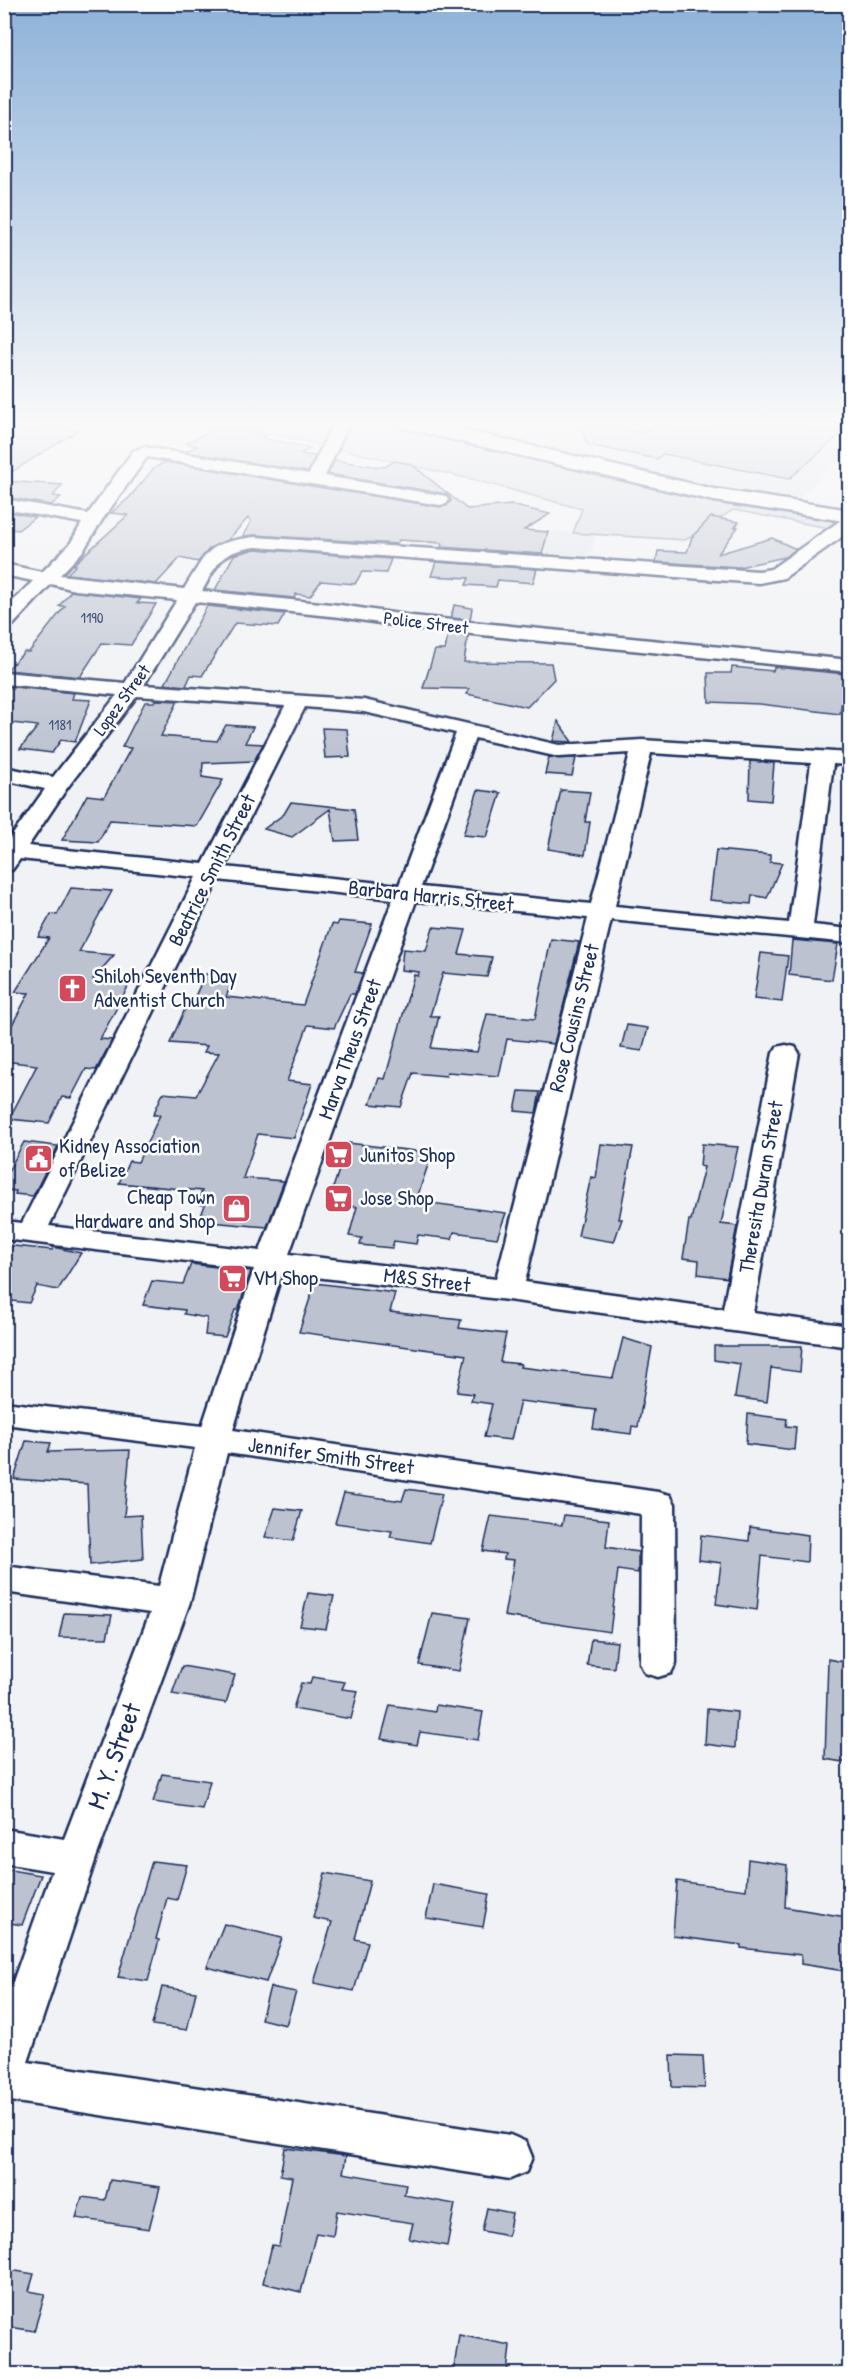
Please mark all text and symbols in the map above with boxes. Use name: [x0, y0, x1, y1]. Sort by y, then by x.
street label: Police Street: [382, 605, 471, 640]
house number: 1190: [80, 607, 104, 628]
street label: Lopez Street: [87, 658, 156, 740]
house number: 1181: [49, 714, 71, 735]
street label: Beatrice Smith Street: [161, 788, 263, 951]
street label: Barbara Harris Street: [347, 872, 516, 919]
street label: Rose Cousins Street: [541, 940, 606, 1095]
place label: Shiloh Seventh Day Adventist Church: [94, 961, 237, 1014]
church icon: Shiloh Seventh Day Adventist Church: [57, 972, 89, 1004]
street label: Marva Theus Street: [311, 974, 389, 1123]
street label: Theresita Duran Street: [731, 1098, 790, 1275]
place label: Kidney Association of Belize: [59, 1131, 200, 1184]
supermarket icon: Junitos Shop: [323, 1139, 355, 1171]
place label: Junitos Shop: [360, 1140, 455, 1169]
public building icon: Kidney Association of Belize: [22, 1142, 54, 1174]
place label: Cheap Town Hardware and Shop: [75, 1182, 215, 1235]
supermarket icon: Jose Shop: [323, 1182, 355, 1214]
place label: Jose Shop: [360, 1183, 433, 1212]
shop icon: Cheap Town Hardware and Shop: [220, 1193, 252, 1225]
street label: M&S Street: [382, 1260, 473, 1299]
supermarket icon: VM Shop: [216, 1262, 248, 1294]
place label: VM Shop: [253, 1263, 318, 1292]
street label: Jennifer Smith Street: [246, 1430, 417, 1482]
street label: M. Y. Street: [78, 1697, 149, 1814]

